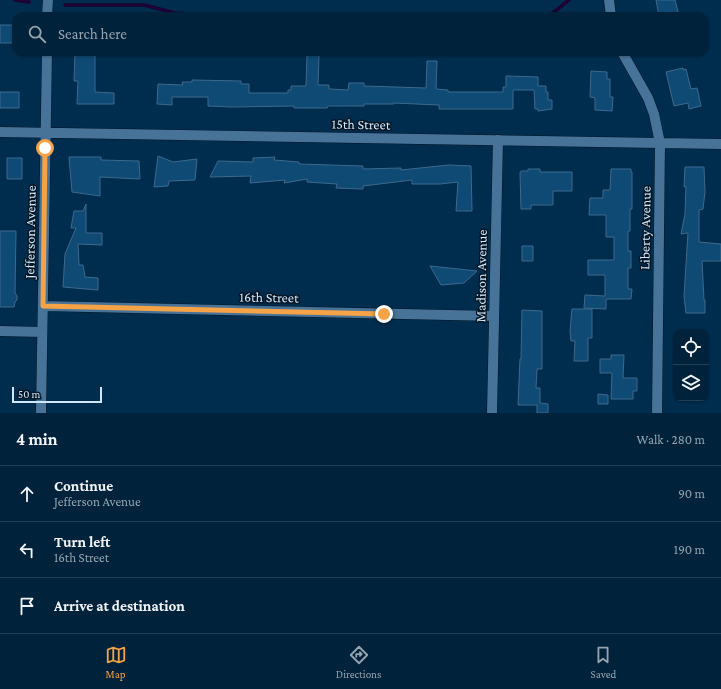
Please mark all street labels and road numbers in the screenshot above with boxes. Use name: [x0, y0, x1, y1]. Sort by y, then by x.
street label: 15th Street: [331, 115, 391, 133]
street label: Jefferson Avenue: [21, 185, 39, 281]
street label: Liberty Avenue: [636, 186, 654, 270]
street label: Madison Avenue: [472, 229, 490, 323]
street label: 16th Street: [239, 288, 299, 306]

